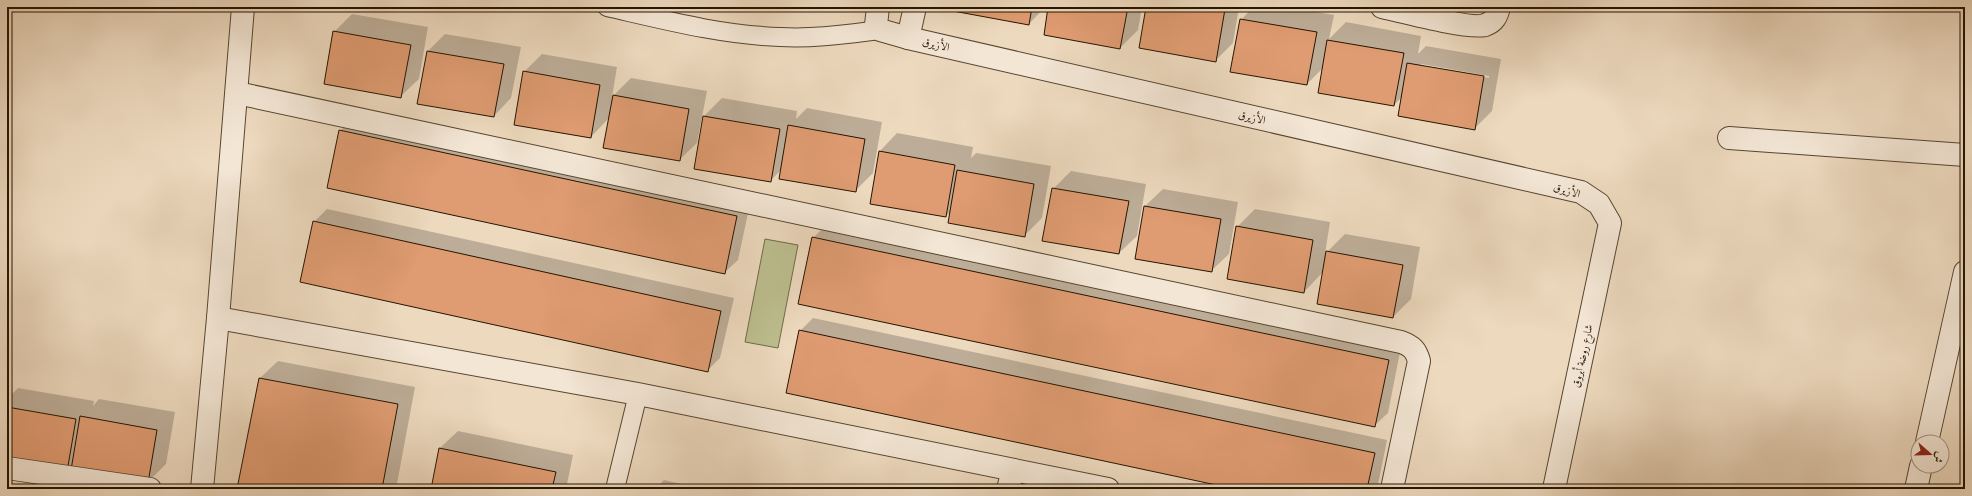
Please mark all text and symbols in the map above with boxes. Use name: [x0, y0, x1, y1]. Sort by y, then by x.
street label: الأزيرق: [921, 33, 951, 54]
street label: الأزيرق: [1237, 106, 1267, 127]
street label: الأزيرق: [1552, 179, 1582, 201]
street label: شارع روضة أبروق: [1567, 323, 1598, 389]
north arrow: [1910, 434, 1950, 474]
text: ش: [1931, 450, 1947, 465]

